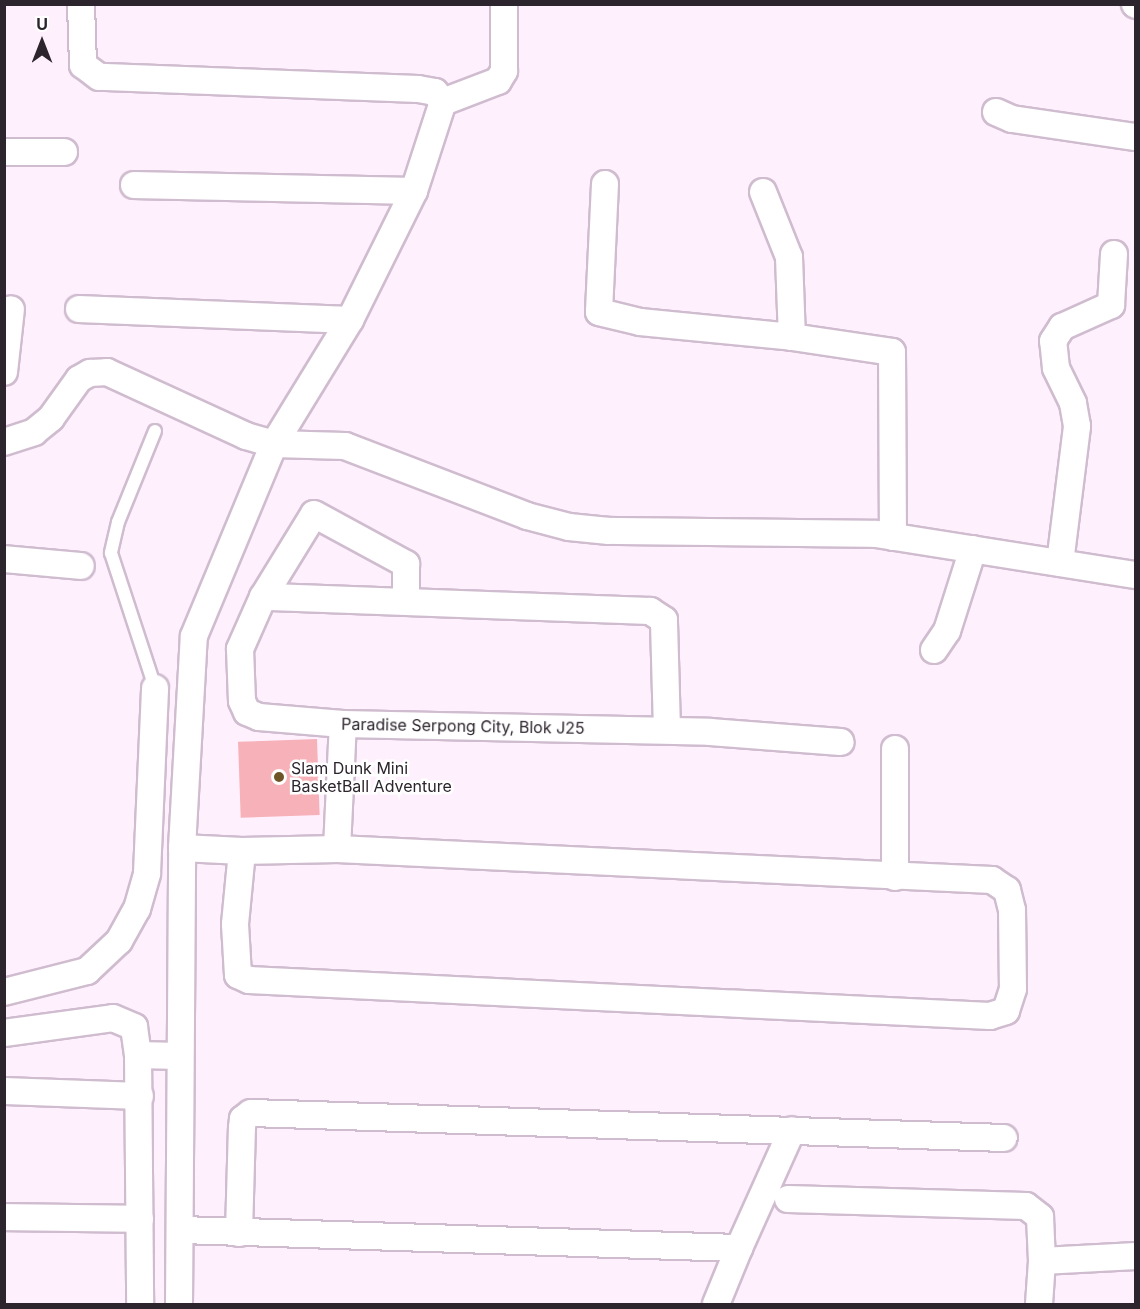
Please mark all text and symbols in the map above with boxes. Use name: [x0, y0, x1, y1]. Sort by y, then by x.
north arrow: [12, 12, 72, 72]
text: U: [36, 14, 48, 34]
street label: Paradise Serpong City, Blok J25: [341, 714, 585, 738]
place label: Slam Dunk Mini BasketBall Adventure: [291, 758, 452, 796]
marker: Slam Dunk Mini BasketBall Adventure: [272, 770, 286, 784]

